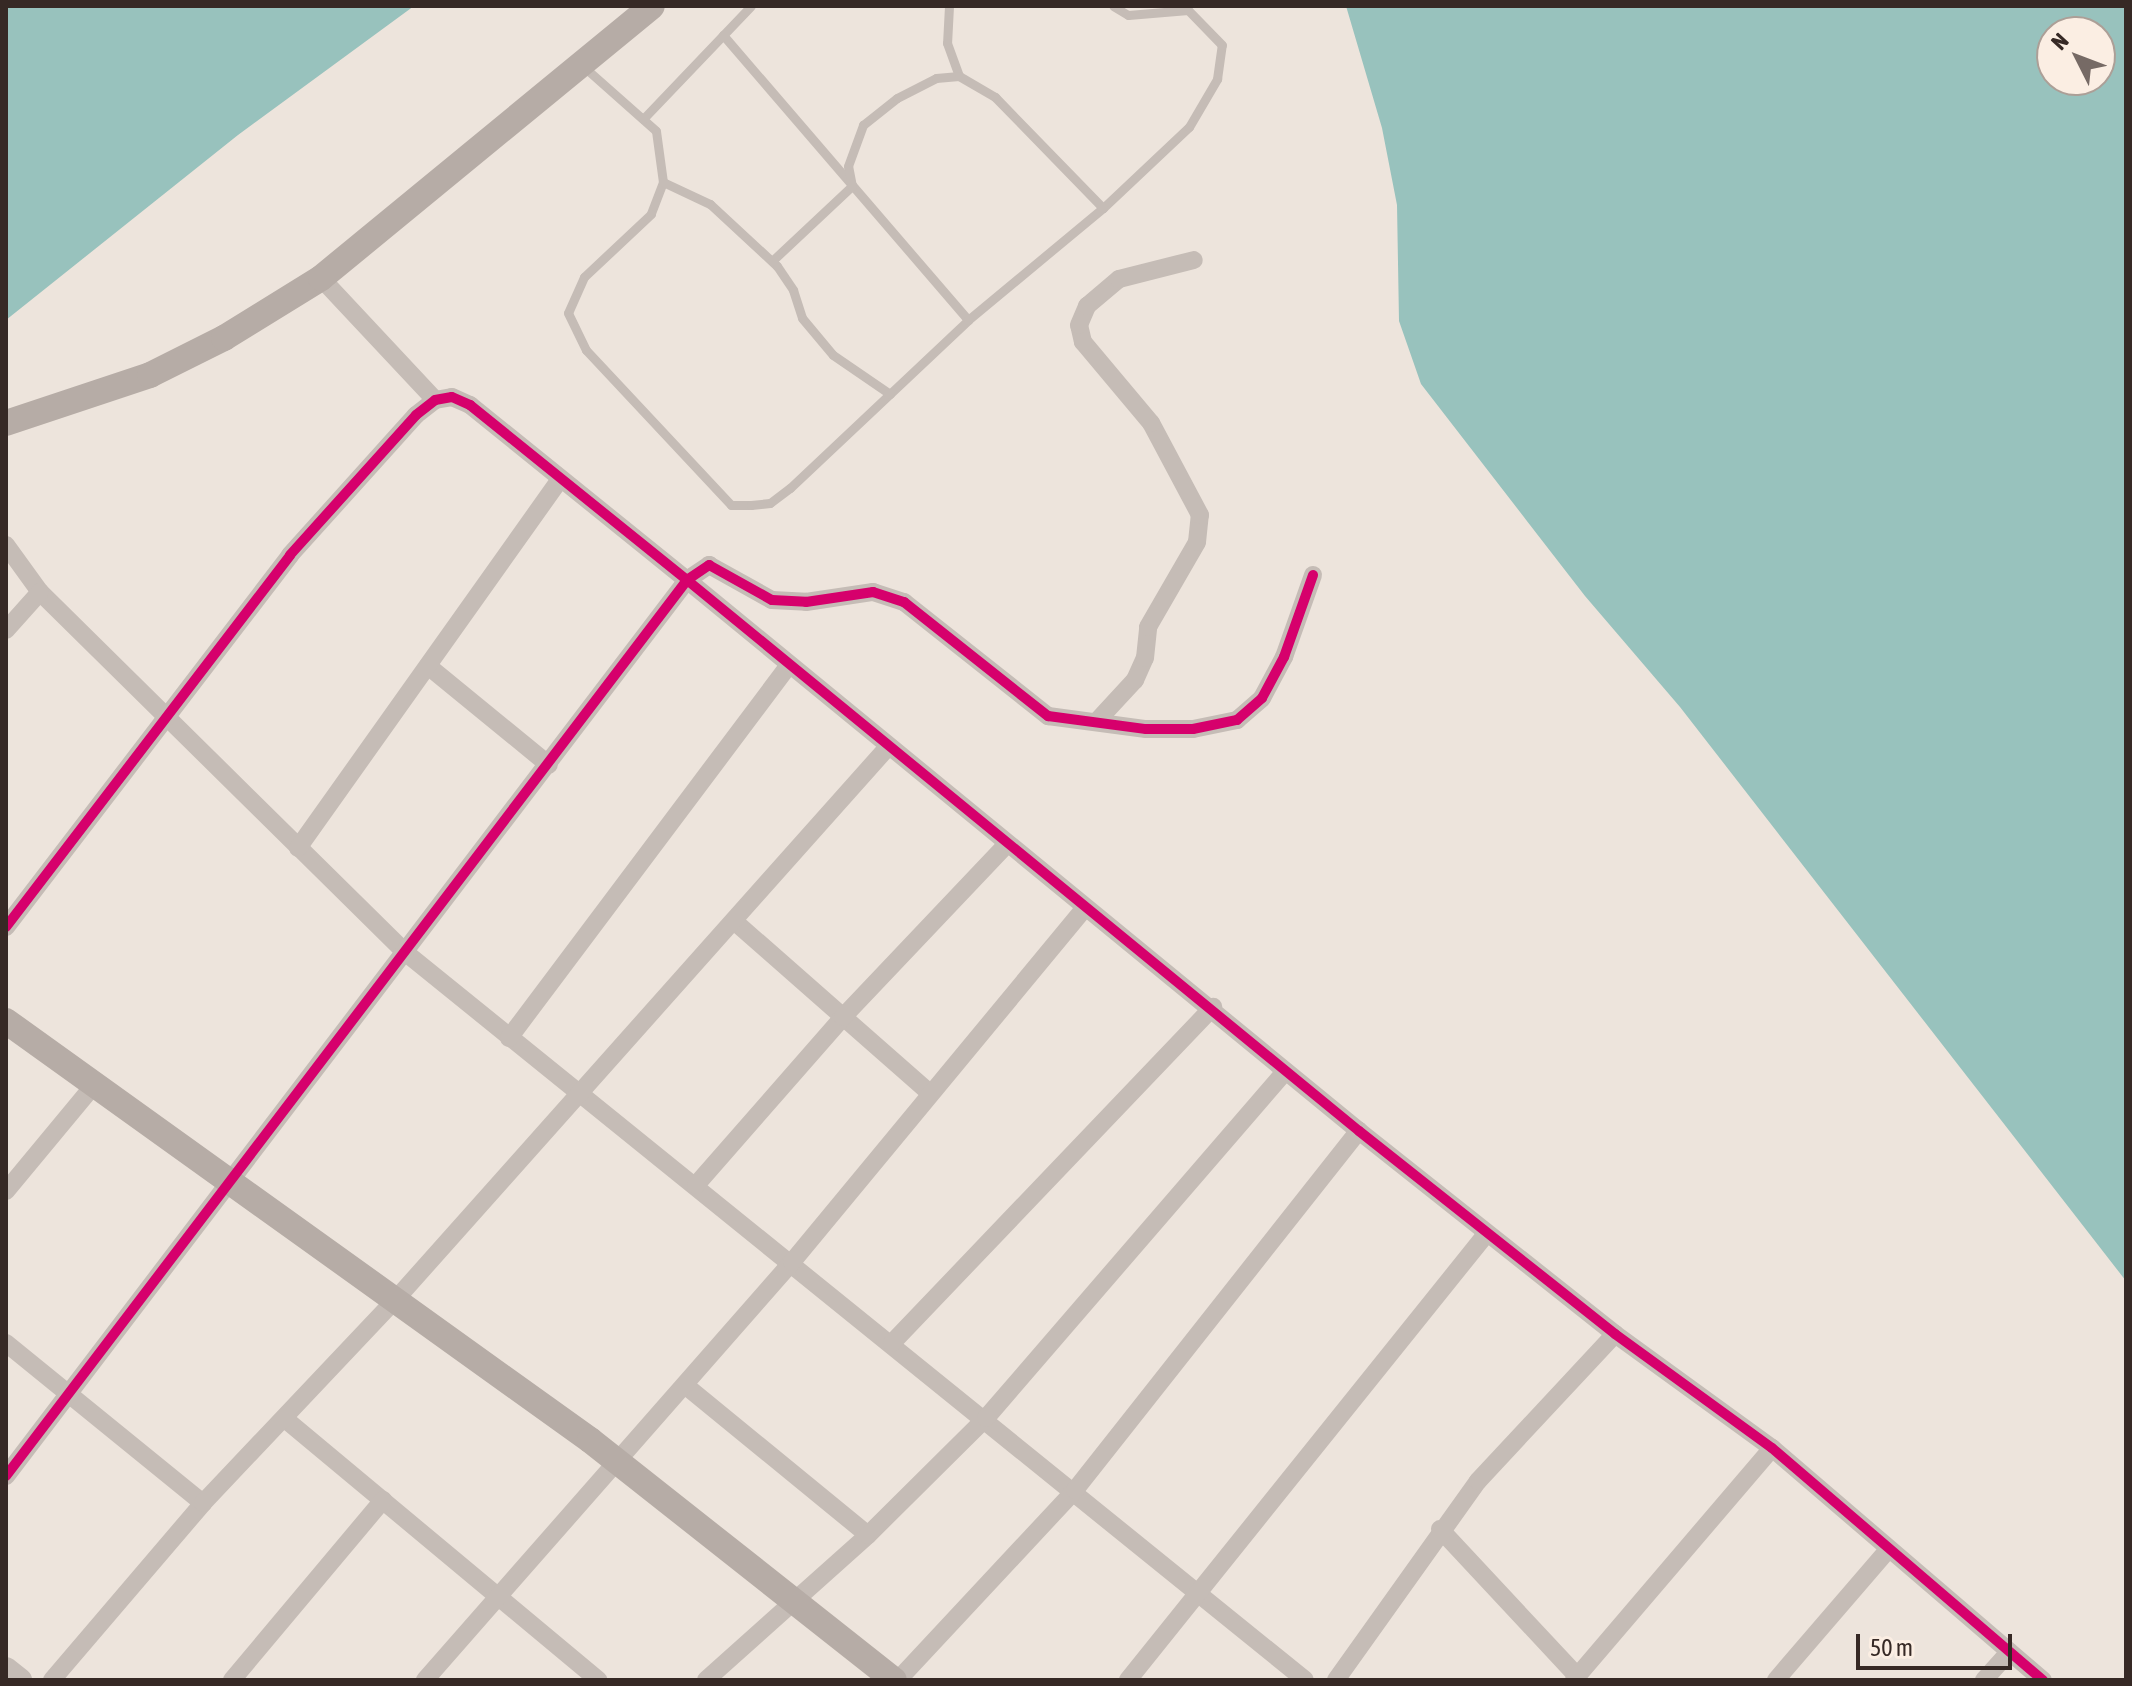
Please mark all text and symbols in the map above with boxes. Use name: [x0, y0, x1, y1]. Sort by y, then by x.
north arrow: [2036, 16, 2116, 96]
text: N: [2046, 28, 2074, 55]
scale bar: [1860, 1618, 2016, 1668]
text: 50 m: [1870, 1634, 1913, 1661]

